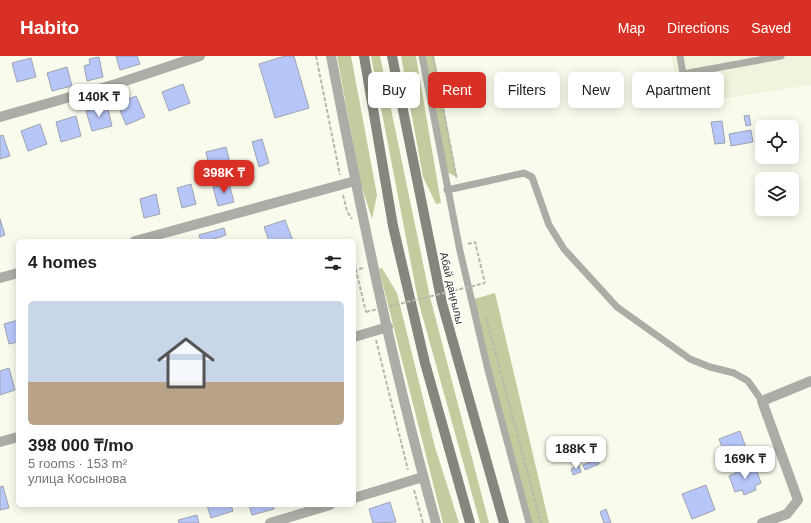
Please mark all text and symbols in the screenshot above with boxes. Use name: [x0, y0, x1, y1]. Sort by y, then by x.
text: Habito: [20, 17, 79, 38]
text: Map: [618, 20, 645, 36]
text: Directions: [667, 20, 729, 36]
text: Saved: [751, 20, 791, 36]
chip: Buy: [368, 72, 420, 108]
chip: Rent: [428, 72, 486, 108]
chip: Filters: [494, 72, 560, 108]
chip: New: [568, 72, 624, 108]
chip: Apartment: [632, 72, 724, 108]
pin: 140K ₸: [66, 84, 132, 118]
text: 140K ₸: [78, 89, 120, 104]
map controls: [755, 120, 799, 216]
button: locate: [755, 120, 799, 164]
pin: 398K ₸: [191, 160, 257, 194]
text: 398K ₸: [203, 165, 245, 180]
button: layers: [755, 172, 799, 216]
street label: Абай даңғылы: [438, 251, 466, 325]
icon: filters: [322, 252, 344, 274]
text: 4 homes: [28, 253, 97, 272]
icon: home: [150, 327, 222, 399]
text: 398 000 ₸/mo: [28, 436, 134, 455]
pin: 188K ₸: [543, 436, 609, 470]
text: 188K ₸: [555, 441, 597, 456]
pin: 169K ₸: [712, 446, 778, 480]
text: 169K ₸: [724, 451, 766, 466]
text: 5 rooms · 153 m²: [28, 456, 127, 471]
text: улица Косынова: [28, 471, 126, 486]

